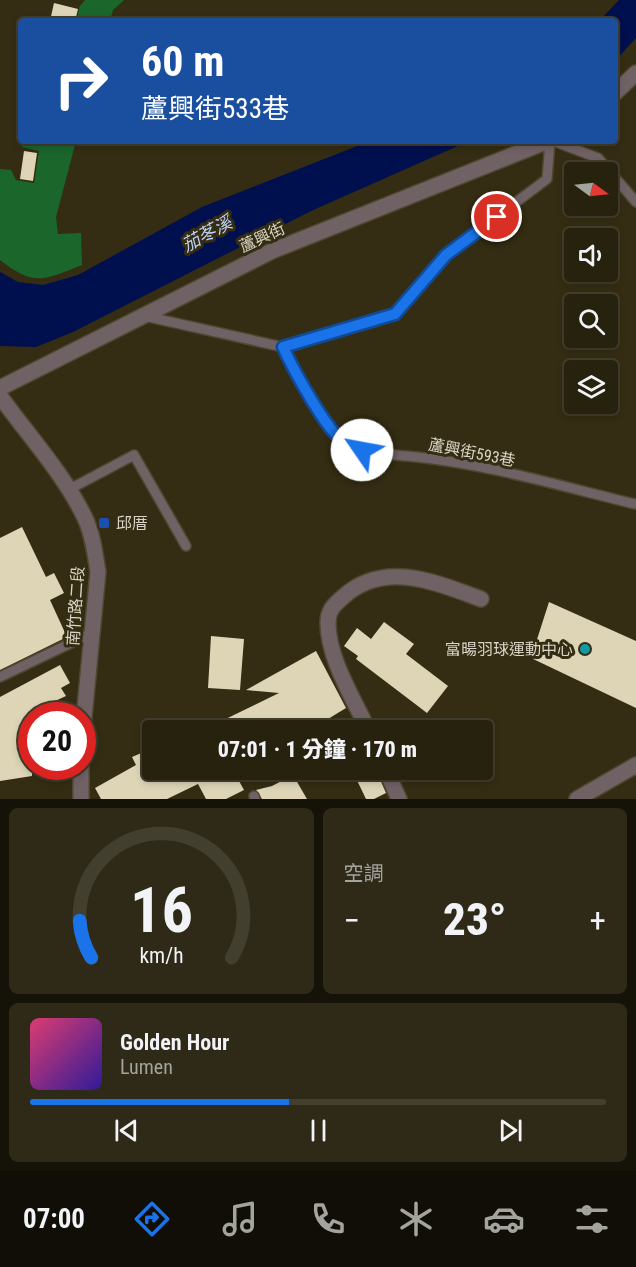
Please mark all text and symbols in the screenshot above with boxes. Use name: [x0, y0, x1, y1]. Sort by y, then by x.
text: 60 m: [141, 37, 224, 86]
icon: right: [42, 42, 120, 120]
text: 蘆興街533巷: [141, 93, 289, 125]
north arrow: [564, 162, 618, 216]
map controls: [564, 162, 618, 414]
pin: [471, 191, 522, 242]
icon: arrive: [480, 200, 513, 233]
water label: 茄苳溪: [178, 210, 238, 256]
street label: 蘆興街: [236, 219, 288, 256]
button: sound: [564, 228, 618, 282]
button: search: [564, 294, 618, 348]
button: layers: [564, 360, 618, 414]
position arrow: [330, 418, 394, 482]
street label: 蘆興街593巷: [427, 435, 517, 470]
place label: 邱厝: [116, 514, 148, 533]
marker: 邱厝: [97, 516, 111, 530]
street label: 南竹路二段: [63, 565, 88, 647]
place label: 富暘羽球運動中心: [445, 640, 573, 659]
marker: 富暘羽球運動中心: [578, 642, 592, 656]
speed limit sign: 20: [18, 702, 96, 780]
text: 07:01 · 1 分鐘 · 170 m: [218, 737, 417, 762]
text: 空調: [344, 861, 384, 885]
text: 16: [130, 874, 193, 947]
text: 23°: [443, 893, 507, 946]
text: −: [344, 901, 360, 940]
text: +: [590, 901, 606, 940]
text: km/h: [139, 943, 183, 968]
text: Golden Hour: [120, 1030, 229, 1055]
text: Lumen: [120, 1055, 173, 1079]
icon: previous: [110, 1114, 143, 1147]
icon: pause: [302, 1114, 335, 1147]
icon: next: [494, 1114, 527, 1147]
icon: directions: [131, 1198, 173, 1240]
icon: music: [219, 1198, 261, 1240]
icon: phone: [307, 1198, 349, 1240]
icon: climate: [395, 1198, 437, 1240]
icon: car: [483, 1198, 525, 1240]
icon: filters: [571, 1198, 613, 1240]
text: 07:00: [23, 1203, 85, 1235]

